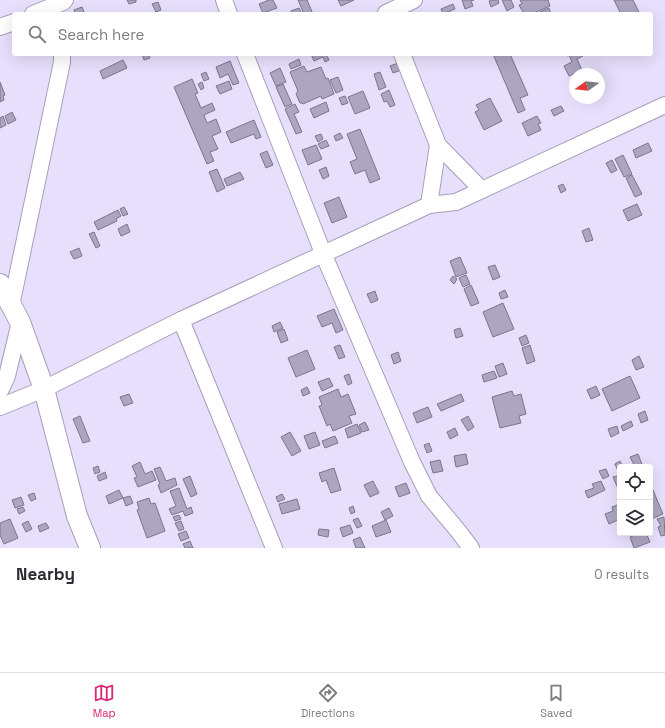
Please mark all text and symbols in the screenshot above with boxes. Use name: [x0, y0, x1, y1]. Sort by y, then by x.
search box: [12, 12, 653, 56]
icon: search: [26, 23, 48, 45]
text: Search here: [58, 25, 144, 44]
north arrow: [569, 68, 605, 104]
map controls: [617, 464, 653, 536]
button: locate: [617, 464, 653, 500]
button: layers: [617, 500, 653, 536]
text: Nearby: [16, 563, 75, 585]
text: 0 results: [594, 566, 649, 583]
tab: Map: [93, 682, 116, 720]
tab: Directions: [301, 682, 355, 720]
tab: Saved: [540, 682, 572, 720]

